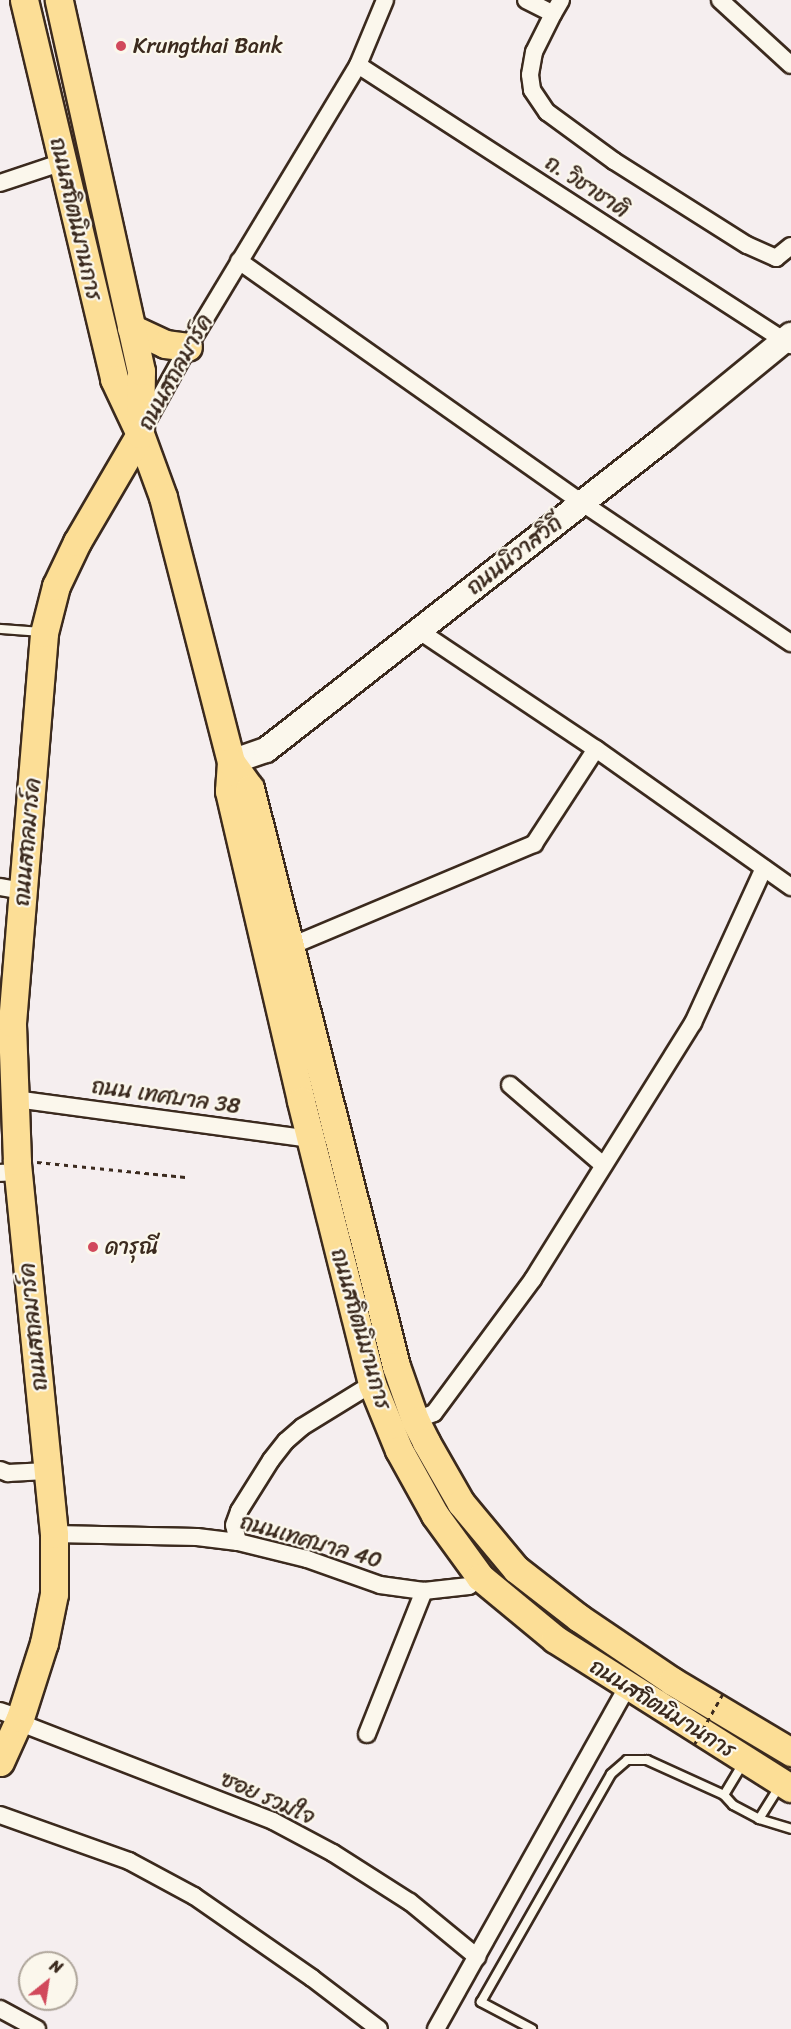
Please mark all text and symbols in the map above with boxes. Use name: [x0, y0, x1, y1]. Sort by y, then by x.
place label: Krungthai Bank: [133, 33, 283, 59]
marker: Krungthai Bank: [114, 39, 128, 53]
street label: ถนนสถิตนิมานการ: [44, 135, 108, 303]
street label: ถ. วิชาชาติ: [540, 149, 634, 223]
street label: ถนนสถลมาร์ค: [132, 309, 218, 435]
street label: ถนนนิวาสวิถี: [461, 510, 567, 600]
street label: ถนนสถลมาร์ค: [8, 777, 46, 907]
street label: ถนน เทศบาล 38: [90, 1073, 242, 1119]
place label: ดารุณี: [105, 1234, 158, 1260]
marker: ดารุณี: [86, 1240, 100, 1254]
street label: ถนนสถิตนิมานการ: [325, 1245, 397, 1413]
street label: ถนนสถลมาร์ค: [13, 1262, 53, 1392]
street label: ถนนเทศบาล 40: [237, 1508, 385, 1574]
street label: ถนนสถิตนิมานการ: [585, 1653, 741, 1763]
street label: ซอย รวมใจ: [217, 1765, 319, 1831]
north arrow: [18, 1951, 78, 2011]
text: N: [44, 1951, 68, 1982]

